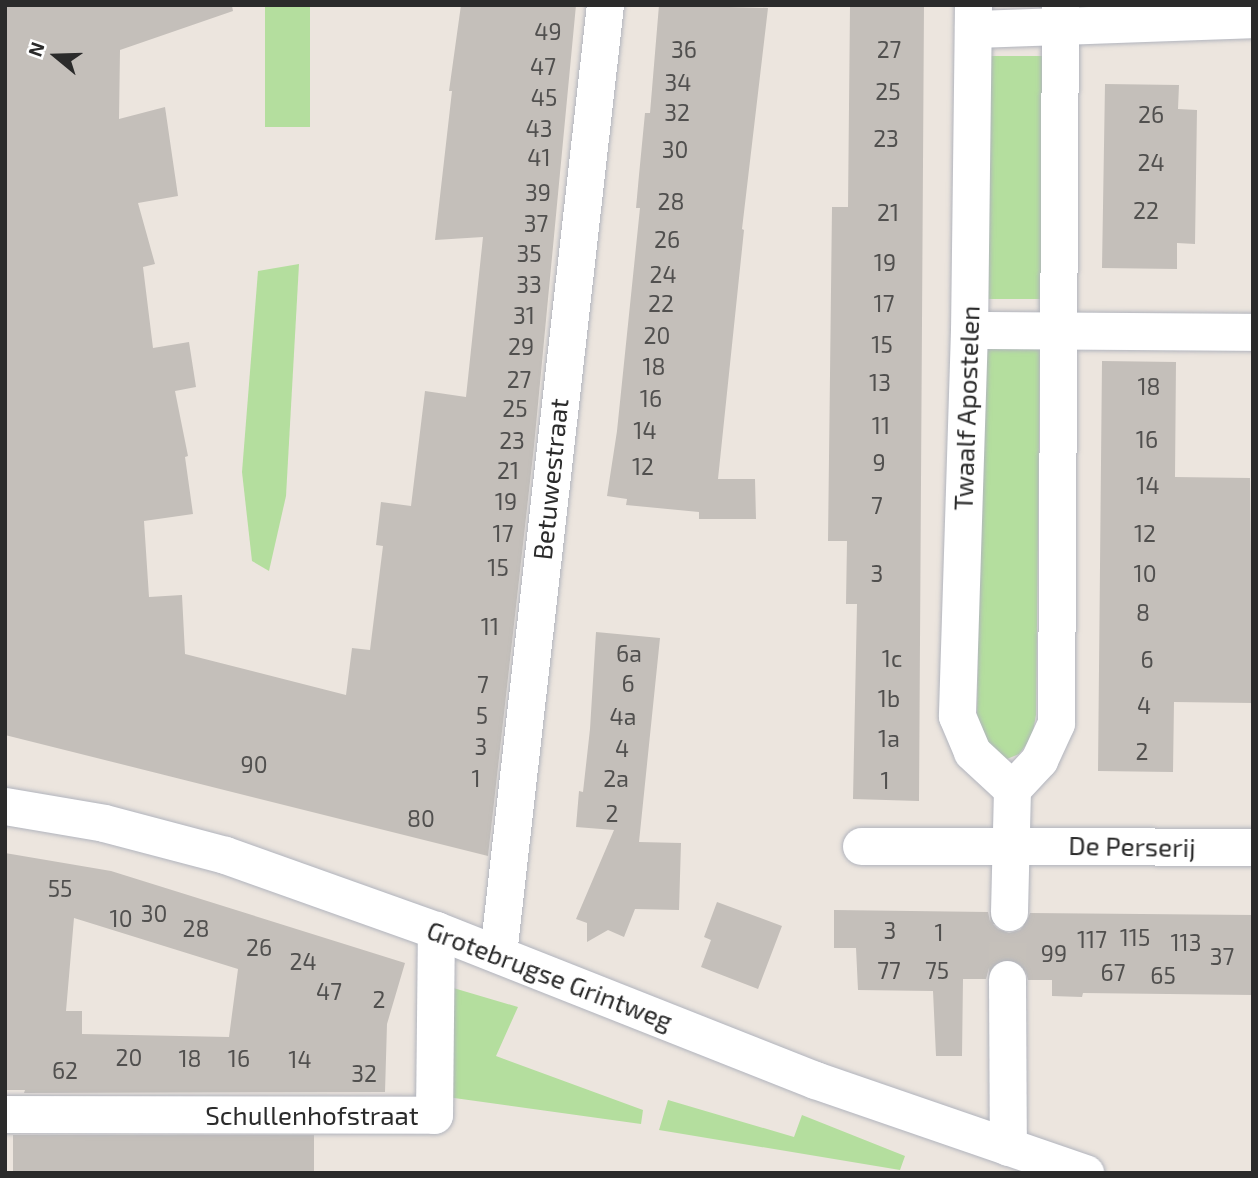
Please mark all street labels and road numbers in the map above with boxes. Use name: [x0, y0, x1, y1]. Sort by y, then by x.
street label: Twaalf Apostelen: [947, 304, 985, 512]
street label: Betuwestraat: [526, 397, 574, 561]
street label: De Perserij: [1068, 829, 1196, 863]
street label: Grotebrugse Grintweg: [423, 914, 677, 1036]
street label: Schullenhofstraat: [205, 1099, 419, 1131]

